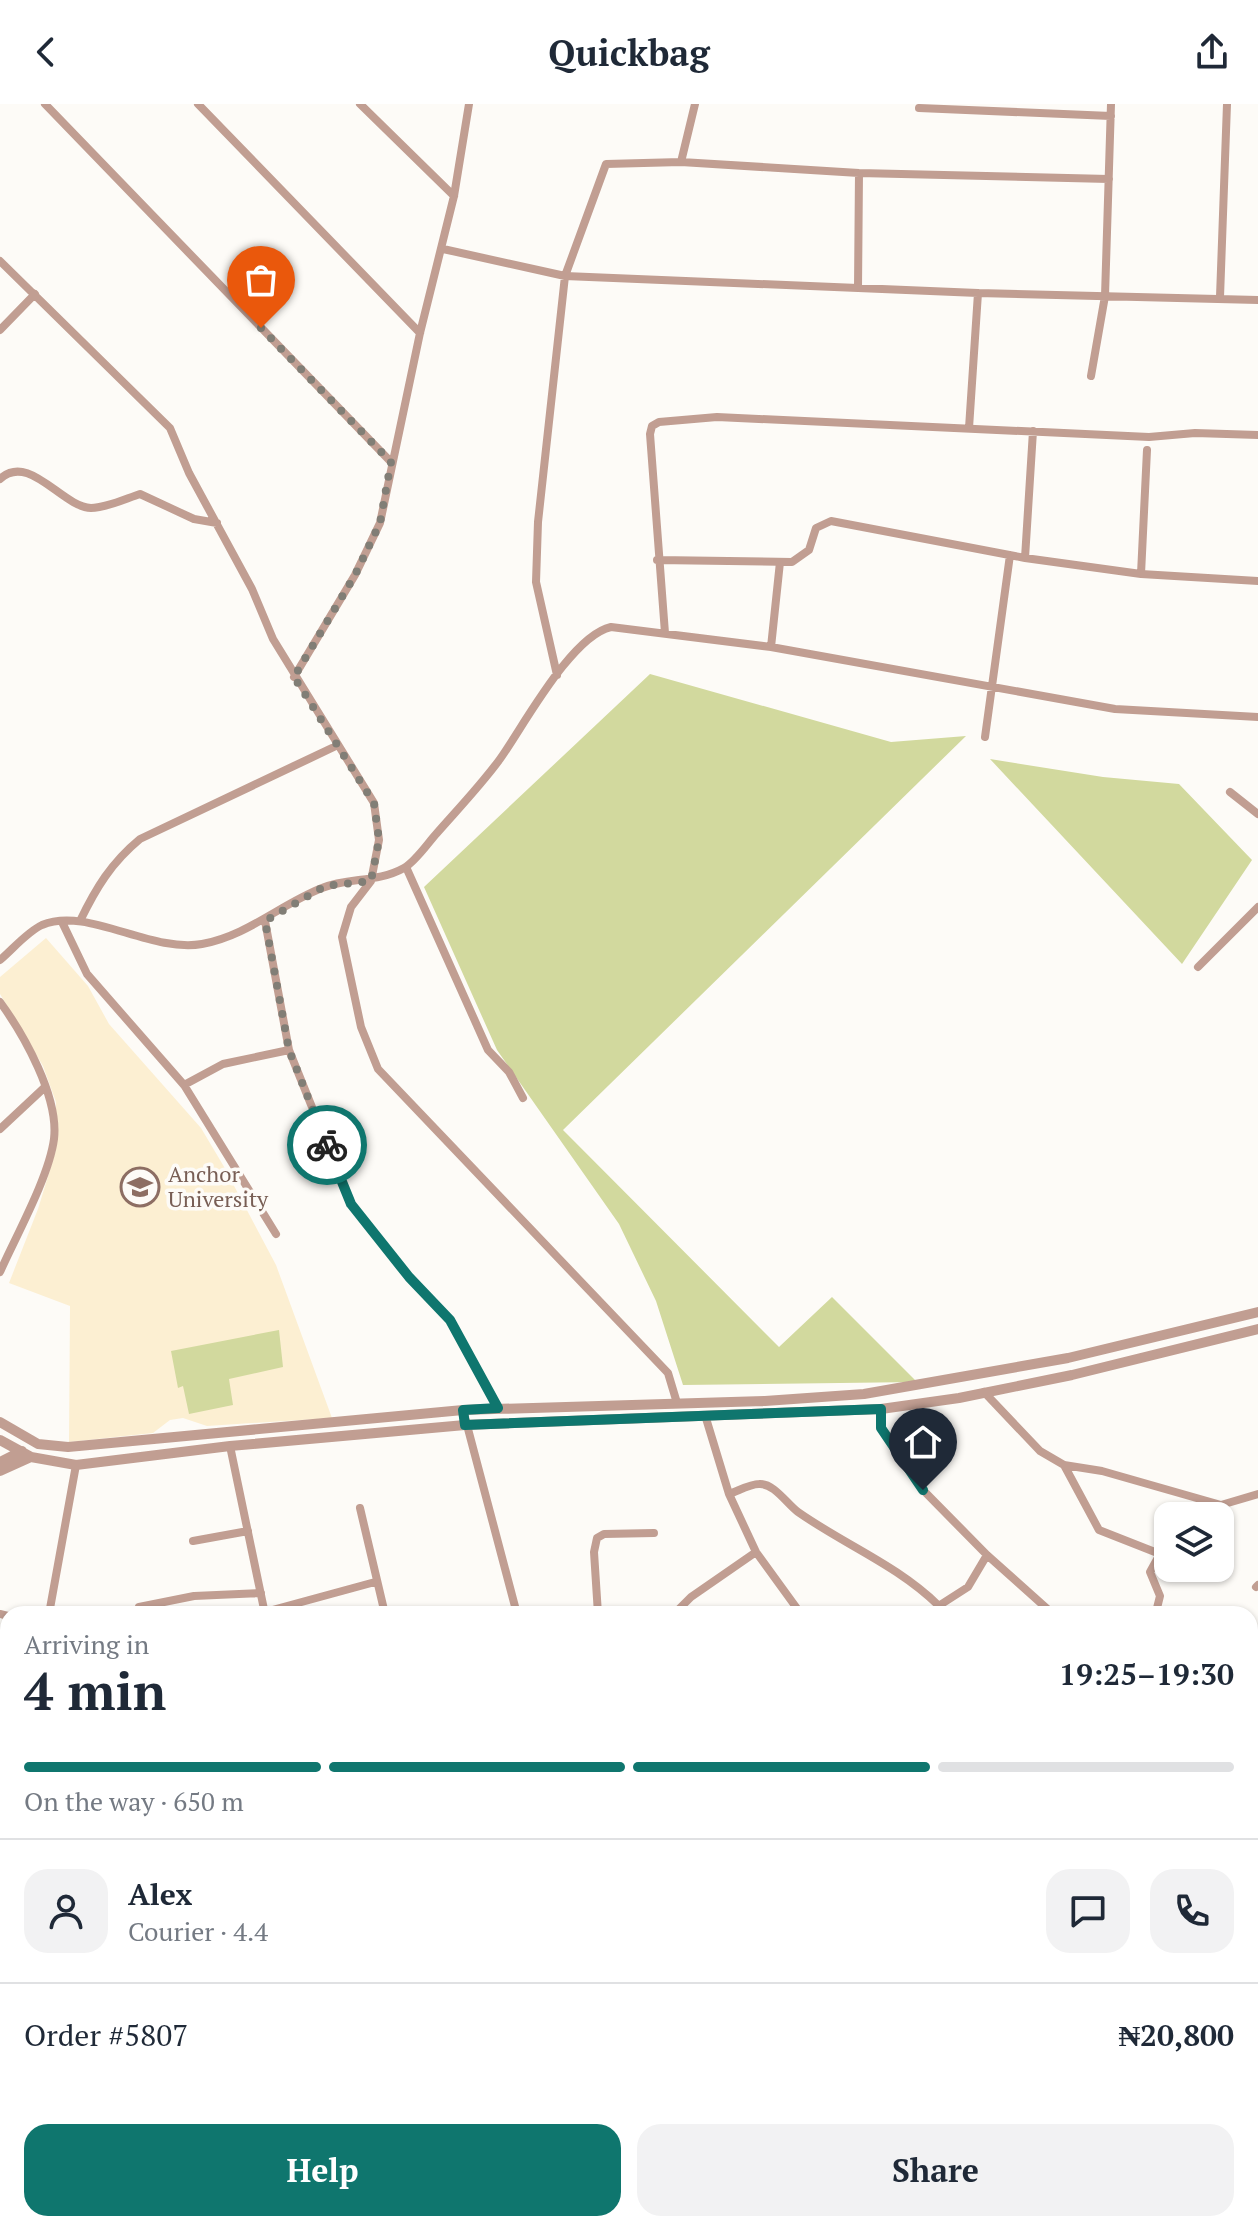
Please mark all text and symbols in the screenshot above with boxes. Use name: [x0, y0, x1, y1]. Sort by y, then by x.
text: Quickbag: [548, 29, 710, 76]
icon: back: [24, 30, 68, 74]
icon: share: [1190, 30, 1234, 74]
pin: [227, 246, 295, 328]
icon: bag: [239, 258, 283, 302]
courier: [287, 1105, 367, 1185]
icon: bike: [305, 1123, 349, 1167]
place label: Anchor University: [168, 1159, 269, 1213]
school or university icon: Anchor University: [119, 1166, 161, 1208]
pin: [889, 1408, 957, 1490]
icon: home: [901, 1420, 945, 1464]
map controls: [1154, 1502, 1234, 1582]
button: layers: [1154, 1502, 1234, 1582]
text: Arriving in: [24, 1627, 149, 1661]
text: 19:25–19:30: [1059, 1654, 1234, 1694]
text: 4 min: [24, 1656, 166, 1725]
text: On the way · 650 m: [24, 1784, 244, 1818]
button: person: [24, 1869, 108, 1953]
button: chat: [1046, 1869, 1130, 1953]
button: phone: [1150, 1869, 1234, 1953]
text: Alex: [128, 1874, 192, 1914]
text: Courier · 4.4: [128, 1914, 268, 1948]
text: Order #5807: [24, 2015, 188, 2055]
text: ₦20,800: [1118, 2015, 1234, 2055]
button: Help: [24, 2124, 621, 2216]
button: Share: [637, 2124, 1234, 2216]

